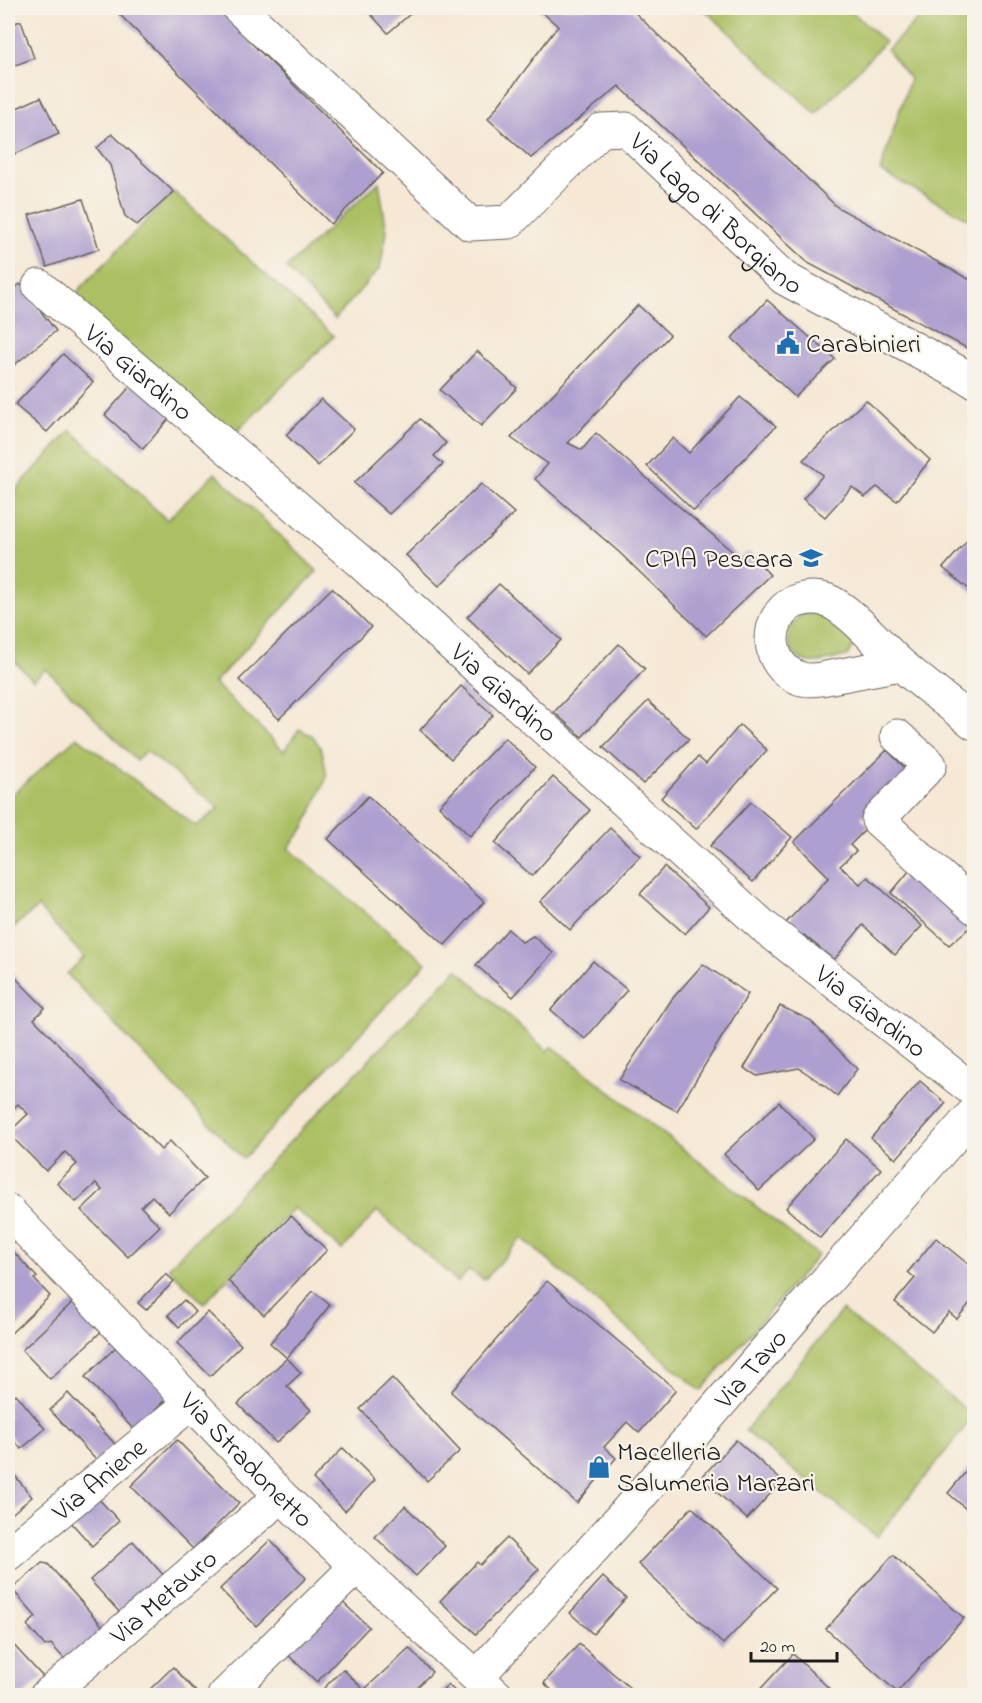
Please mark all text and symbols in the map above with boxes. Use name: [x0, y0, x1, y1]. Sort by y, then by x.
street label: Via Lago di Borgiano: [619, 124, 808, 306]
street label: Via Giardino: [74, 315, 200, 432]
place label: Carabinieri: [806, 326, 921, 365]
public building icon: Carabinieri: [775, 330, 801, 356]
place label: CPIA Pescara: [645, 541, 793, 580]
school or university icon: CPIA Pescara: [798, 545, 824, 571]
street label: Via Giardino: [440, 635, 565, 753]
street label: Via Giardino: [805, 956, 934, 1069]
street label: Via Tavo: [706, 1321, 798, 1419]
street label: Via Stradonetto: [169, 1384, 321, 1538]
street label: Via Aniene: [44, 1429, 157, 1532]
place label: Macelleria Salumeria Marzari: [617, 1434, 815, 1504]
shop icon: Macelleria Salumeria Marzari: [586, 1454, 612, 1480]
street label: Via Metauro: [102, 1541, 227, 1656]
scale bar: [751, 1625, 836, 1663]
text: 20 m: [760, 1635, 795, 1661]

